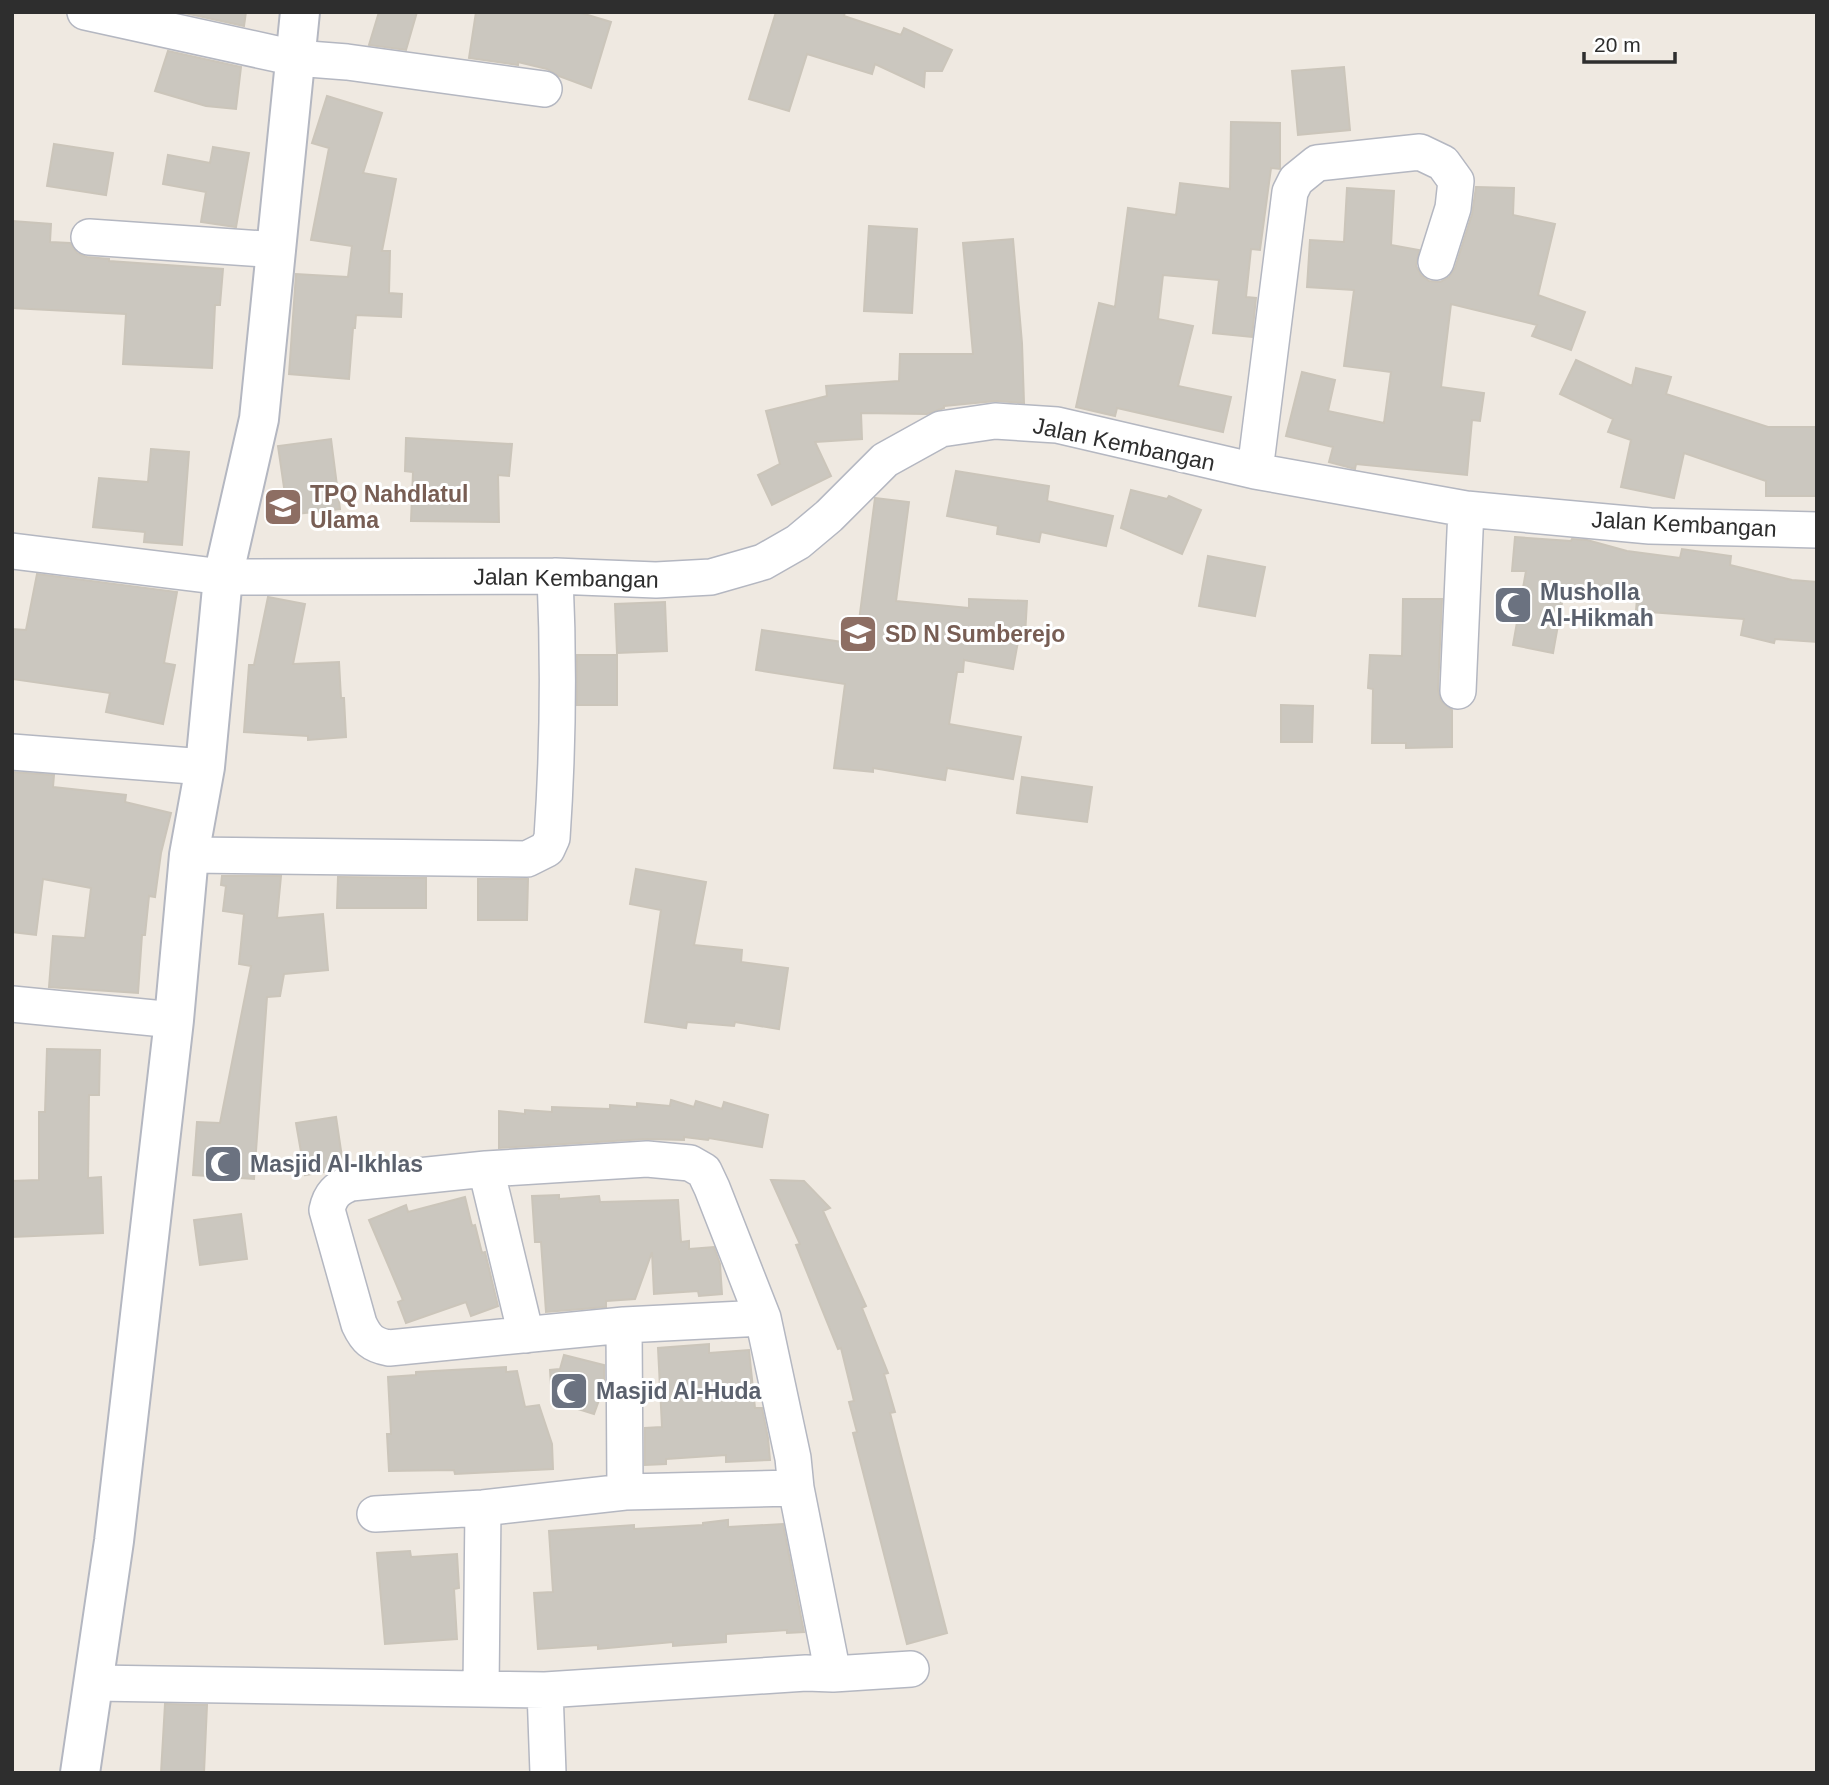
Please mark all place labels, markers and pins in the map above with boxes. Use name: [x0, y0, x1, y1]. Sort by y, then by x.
place label: TPQ Nahdlatul Ulama: [310, 481, 468, 533]
school or university icon: TPQ Nahdlatul Ulama: [262, 486, 304, 528]
place label: Musholla Al-Hikmah: [1540, 579, 1654, 631]
mosque icon: Musholla Al-Hikmah: [1492, 584, 1534, 626]
school or university icon: SD N Sumberejo: [837, 613, 879, 655]
place label: SD N Sumberejo: [885, 621, 1065, 647]
mosque icon: Masjid Al-Ikhlas: [202, 1143, 244, 1185]
place label: Masjid Al-Ikhlas: [250, 1151, 423, 1177]
mosque icon: Masjid Al-Huda: [548, 1370, 590, 1412]
place label: Masjid Al-Huda: [596, 1378, 761, 1404]

